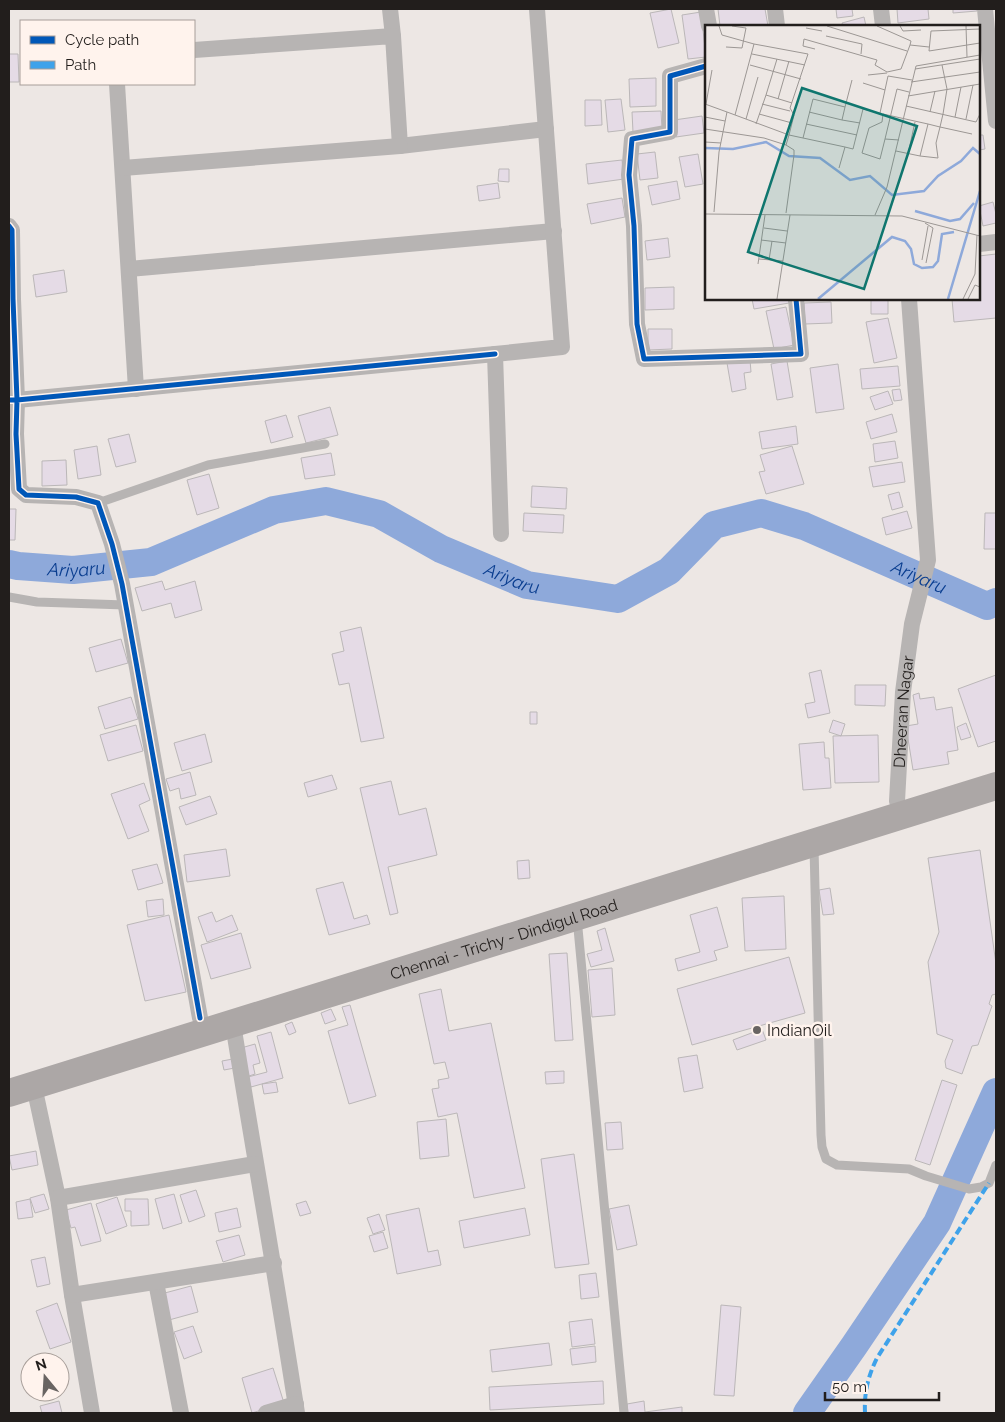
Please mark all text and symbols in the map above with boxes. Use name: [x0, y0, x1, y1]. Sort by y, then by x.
legend: [20, 20, 195, 85]
inset map: [705, 25, 980, 300]
text: Cycle path: [65, 31, 139, 49]
text: Path: [65, 56, 96, 74]
water label: Ariyaru: [888, 555, 950, 598]
water label: Ariyaru: [46, 556, 106, 581]
water label: Ariyaru: [481, 558, 541, 597]
street label: Dheeran Nagar: [889, 654, 917, 768]
street label: Chennai - Trichy - Dindigul Road: [388, 895, 620, 983]
place label: IndianOil: [767, 1021, 832, 1040]
marker: IndianOil: [751, 1024, 763, 1036]
north arrow: [20, 1352, 70, 1402]
text: N: [33, 1355, 49, 1374]
scale bar: [825, 1370, 939, 1402]
text: 50 m: [832, 1378, 867, 1396]

